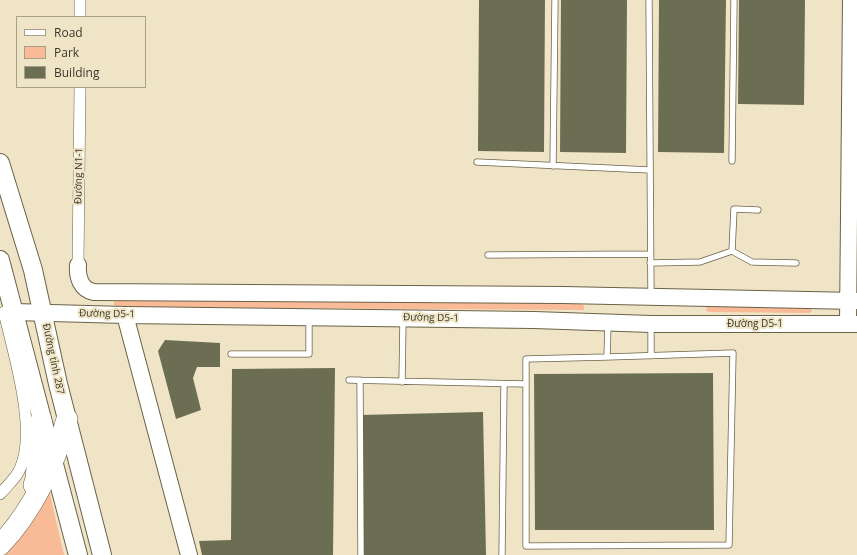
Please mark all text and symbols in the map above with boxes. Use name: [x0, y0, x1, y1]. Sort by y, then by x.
legend: [16, 16, 146, 88]
text: Road: [54, 24, 83, 41]
text: Park: [54, 44, 79, 61]
text: Building: [54, 64, 99, 81]
street label: Đường N1-1: [73, 148, 85, 204]
street label: Đường D5-1: [79, 308, 135, 320]
street label: Đường D5-1: [403, 312, 459, 324]
street label: Đường D5-1: [727, 318, 783, 330]
street label: Đường tỉnh 287: [40, 322, 66, 396]

